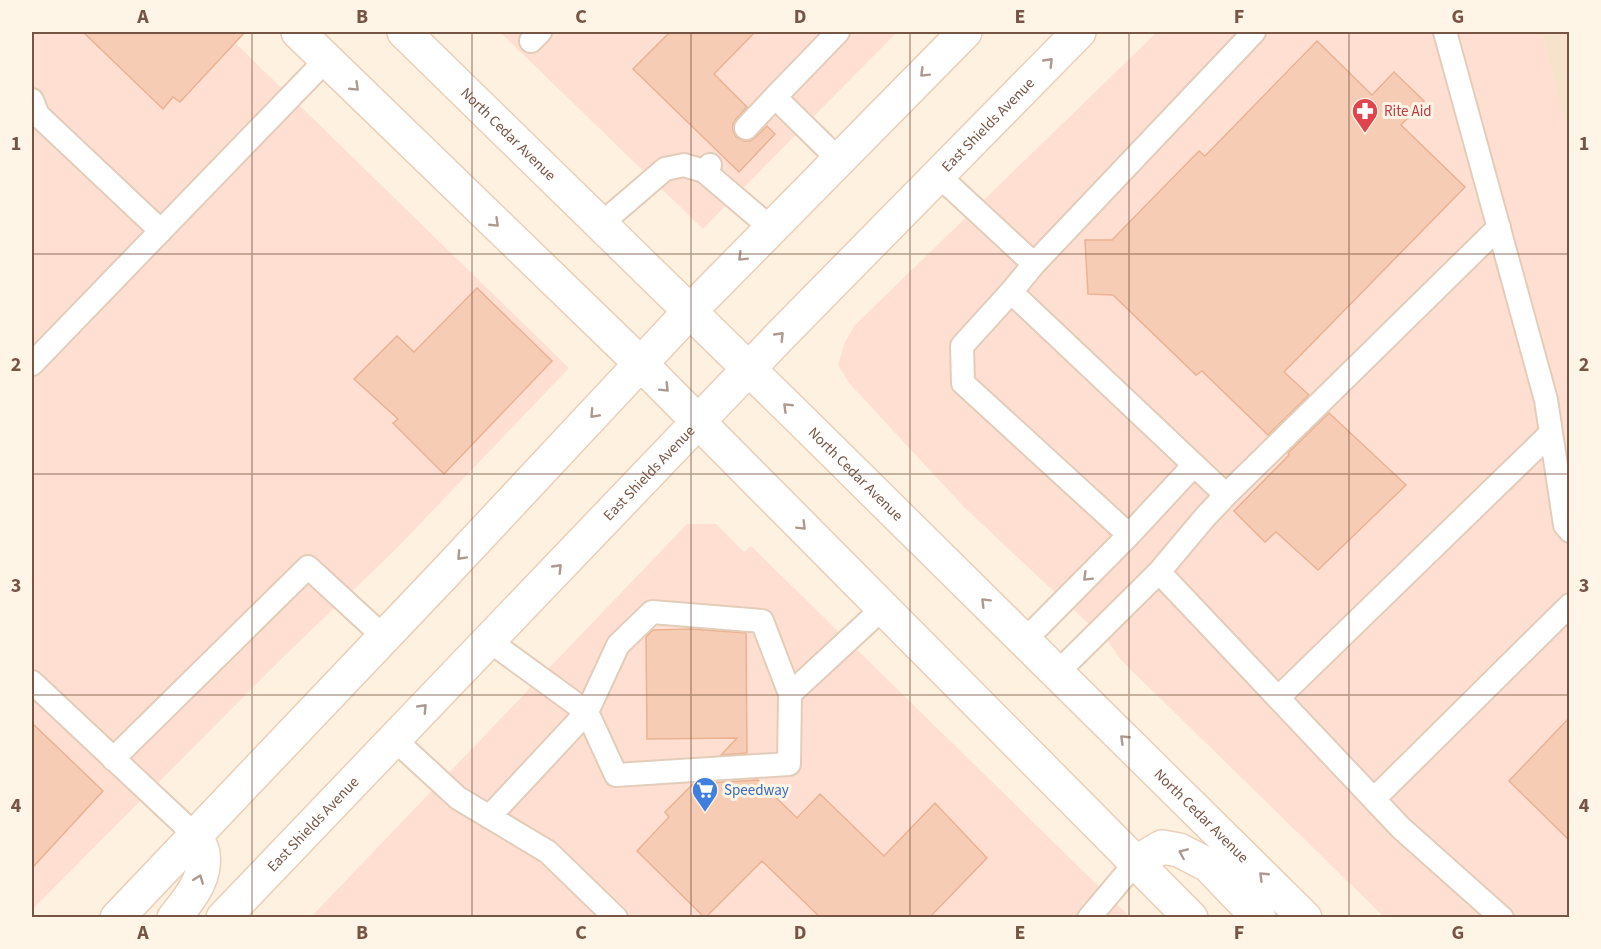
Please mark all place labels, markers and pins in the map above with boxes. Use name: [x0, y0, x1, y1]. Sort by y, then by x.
pharmacy icon: Rite Aid: [1350, 96, 1380, 134]
place label: Rite Aid: [1384, 101, 1432, 122]
supermarket icon: Speedway: [690, 775, 720, 813]
place label: Speedway: [724, 780, 789, 801]

